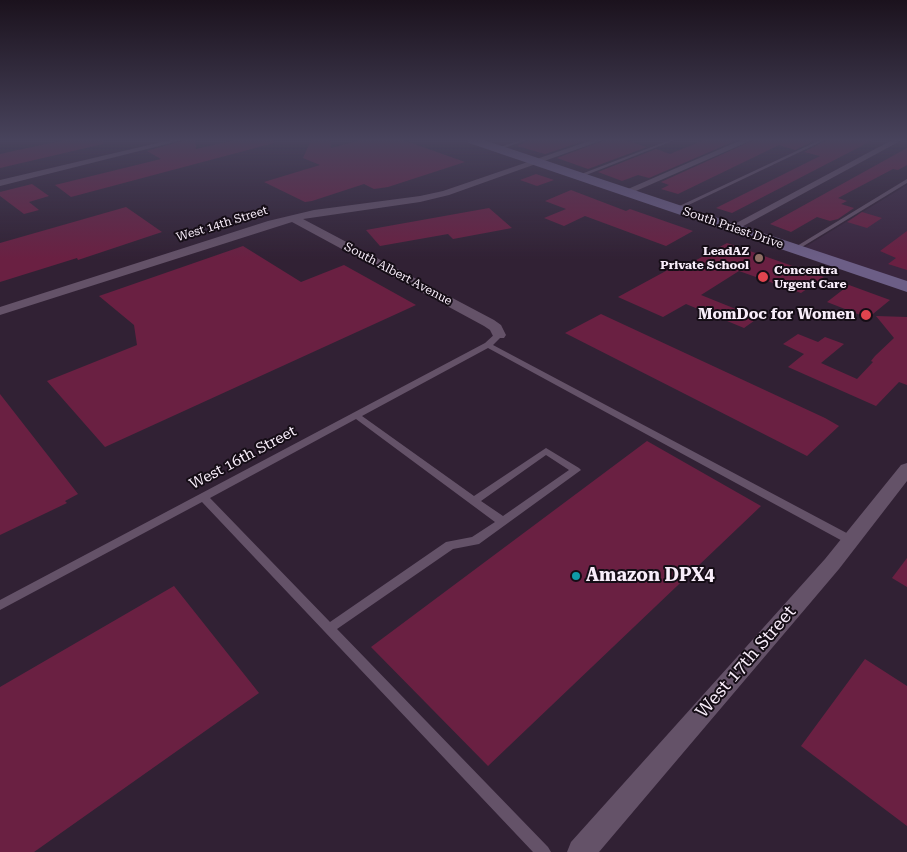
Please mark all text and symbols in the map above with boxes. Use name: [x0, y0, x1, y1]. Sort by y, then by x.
street label: West 14th Street: [175, 203, 269, 245]
street label: South Priest Drive: [681, 204, 785, 252]
street label: South Albert Avenue: [342, 239, 454, 309]
place label: LeadAZ Private School: [660, 244, 749, 272]
marker: LeadAZ Private School: [753, 252, 765, 264]
place label: Concentra Urgent Care: [774, 263, 846, 291]
marker: Concentra Urgent Care: [756, 270, 770, 284]
place label: MomDoc for Women: [698, 306, 855, 324]
marker: MomDoc for Women: [859, 308, 873, 322]
street label: West 16th Street: [187, 422, 299, 494]
place label: Amazon DPX4: [586, 565, 715, 587]
marker: Amazon DPX4: [570, 570, 582, 582]
street label: West 17th Street: [691, 601, 801, 723]

